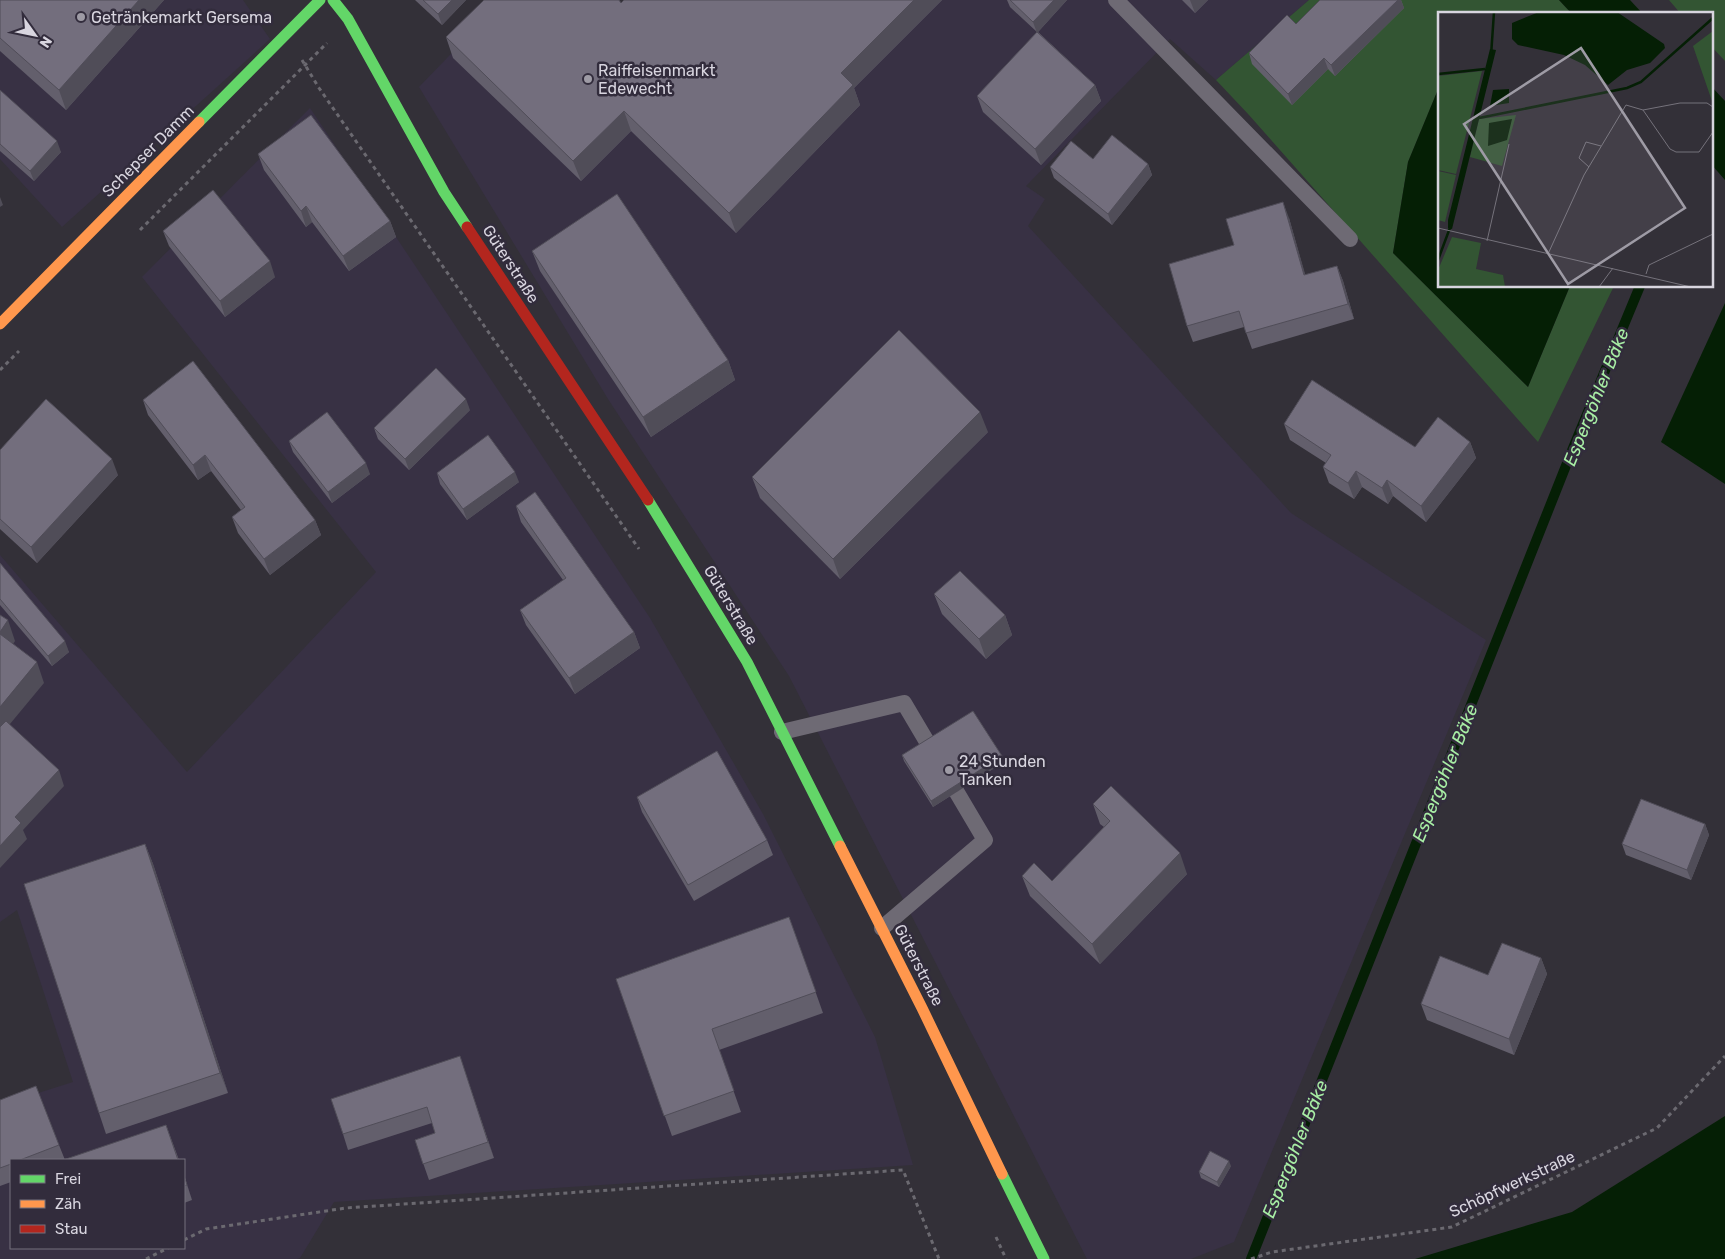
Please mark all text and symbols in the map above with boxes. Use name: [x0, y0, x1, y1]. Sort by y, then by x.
place label: Getränkemarkt Gersema: [91, 8, 272, 27]
north arrow: [10, 10, 60, 60]
marker: Getränkemarkt Gersema: [75, 11, 87, 23]
inset map: [1438, 12, 1712, 288]
text: N: [36, 33, 55, 51]
place label: Raiffeisenmarkt Edewecht: [598, 61, 715, 98]
marker: Raiffeisenmarkt Edewecht: [582, 73, 594, 85]
street label: Schepser Damm: [98, 101, 198, 201]
street label: Güterstraße: [479, 221, 543, 307]
water label: Espergöhler Bäke: [1558, 325, 1634, 469]
street label: Güterstraße: [700, 562, 762, 648]
water label: Espergöhler Bäke: [1407, 701, 1483, 845]
place label: 24 Stunden Tanken: [959, 752, 1046, 789]
marker: 24 Stunden Tanken: [943, 764, 955, 776]
street label: Güterstraße: [890, 921, 948, 1009]
water label: Espergöhler Bäke: [1257, 1077, 1333, 1221]
street label: Schöpfwerkstraße: [1446, 1147, 1578, 1221]
legend: [10, 1159, 185, 1249]
text: Frei: [55, 1170, 81, 1188]
text: Zäh: [55, 1195, 81, 1213]
text: Stau: [55, 1220, 88, 1238]

